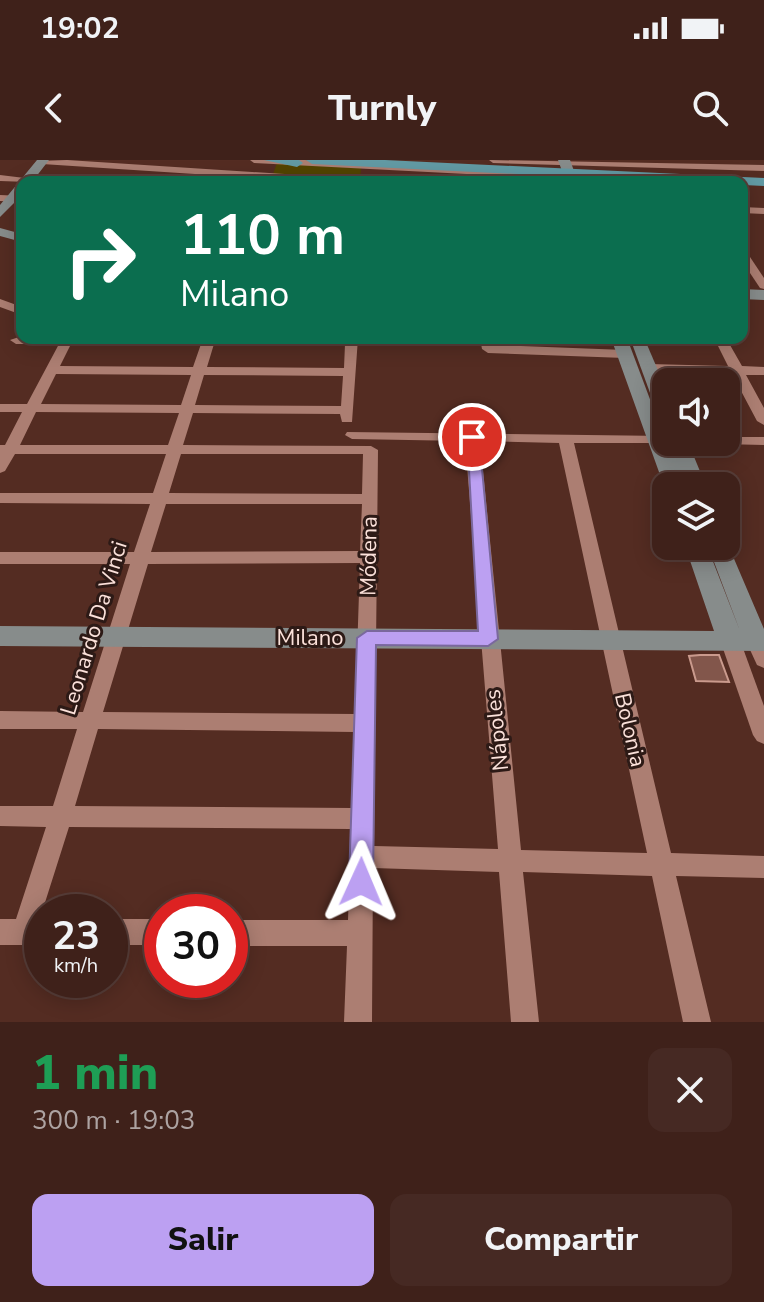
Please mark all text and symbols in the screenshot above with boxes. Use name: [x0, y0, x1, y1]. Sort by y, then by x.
text: 19:02: [40, 8, 119, 49]
text: Turnly: [328, 84, 436, 133]
icon: back: [32, 86, 76, 130]
icon: search: [688, 86, 732, 130]
text: 110 m: [180, 197, 345, 274]
icon: right: [48, 208, 152, 312]
text: Milano: [180, 270, 289, 319]
map controls: [652, 368, 740, 560]
button: sound: [652, 368, 740, 456]
pin: [438, 403, 506, 471]
icon: arrive: [450, 415, 494, 459]
button: layers: [652, 472, 740, 560]
street label: Módena: [353, 516, 385, 596]
street label: Leonardo Da Vinci: [53, 538, 135, 718]
street label: Milano: [277, 623, 343, 653]
street label: Nápoles: [478, 688, 516, 772]
street label: Bolonia: [607, 690, 653, 770]
position arrow: [319, 840, 403, 924]
speed limit sign: 30: [144, 894, 248, 998]
text: 23: [52, 909, 100, 963]
text: km/h: [54, 952, 98, 979]
text: 1 min: [32, 1040, 158, 1106]
button: close: [648, 1048, 732, 1132]
text: 300 m · 19:03: [32, 1103, 195, 1138]
button: Salir: [32, 1194, 374, 1286]
button: Compartir: [390, 1194, 732, 1286]

